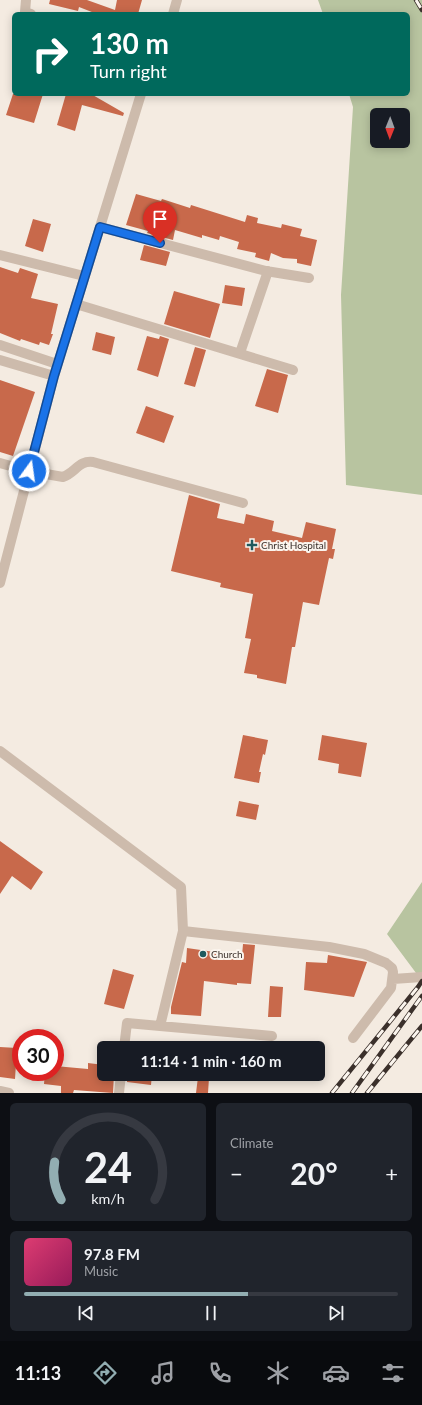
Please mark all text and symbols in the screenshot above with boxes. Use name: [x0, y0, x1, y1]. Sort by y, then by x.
text: 130 m: [90, 26, 169, 60]
icon: right: [24, 28, 76, 80]
text: Turn right: [90, 60, 167, 82]
north arrow: [370, 108, 410, 148]
map controls: [370, 108, 410, 148]
pin: [143, 202, 177, 243]
icon: arrive: [149, 208, 171, 230]
position arrow: [8, 450, 50, 492]
marker: Christ Hospital: [246, 539, 258, 551]
place label: Christ Hospital: [261, 539, 326, 551]
place label: Church: [211, 948, 243, 960]
marker: Church: [198, 949, 208, 959]
speed limit sign: 30: [12, 1029, 64, 1081]
text: 11:14 · 1 min · 160 m: [141, 1052, 281, 1070]
text: Climate: [230, 1135, 273, 1151]
text: 24: [84, 1142, 132, 1192]
text: 20°: [290, 1155, 338, 1191]
text: −: [230, 1160, 243, 1187]
text: +: [385, 1160, 398, 1187]
text: km/h: [91, 1190, 125, 1207]
text: 97.8 FM: [84, 1245, 140, 1263]
text: Music: [84, 1263, 118, 1279]
icon: previous: [75, 1302, 97, 1324]
icon: pause: [200, 1302, 222, 1324]
icon: next: [325, 1302, 347, 1324]
icon: directions: [91, 1359, 119, 1387]
icon: music: [149, 1359, 177, 1387]
icon: phone: [206, 1359, 234, 1387]
icon: climate: [264, 1359, 292, 1387]
icon: car: [322, 1359, 350, 1387]
icon: filters: [379, 1359, 407, 1387]
text: 11:13: [15, 1362, 61, 1384]

